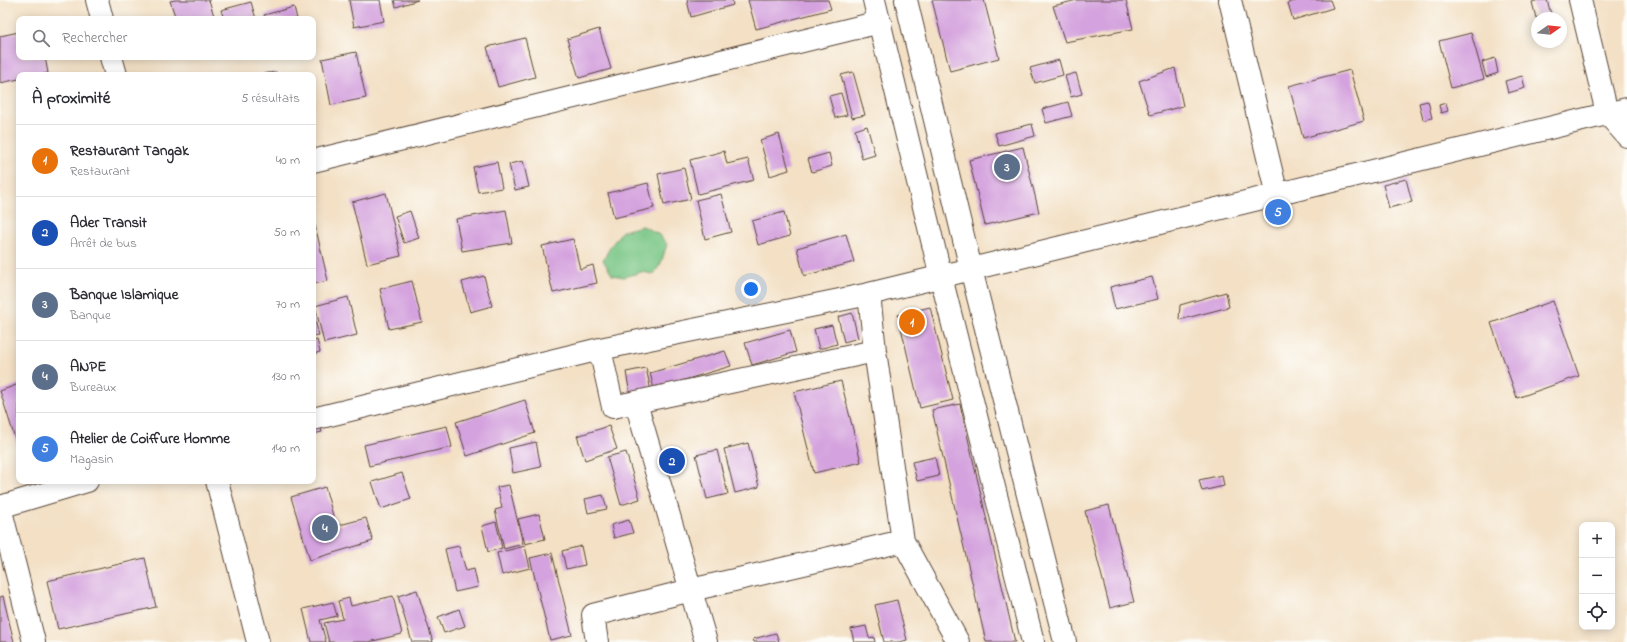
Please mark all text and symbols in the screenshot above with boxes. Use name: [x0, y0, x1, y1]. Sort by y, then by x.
north arrow: [1531, 12, 1567, 48]
search box: [16, 16, 316, 60]
icon: search: [30, 27, 52, 49]
text: Rechercher: [62, 27, 127, 49]
text: À proximité: [32, 86, 110, 111]
text: 5 résultats: [241, 89, 300, 108]
text: Restaurant Tangak: [70, 140, 189, 162]
text: 1: [43, 151, 47, 170]
text: 40 m: [276, 151, 300, 170]
pin: 3: [994, 152, 1020, 182]
text: Restaurant: [70, 162, 130, 181]
pin: 5: [1265, 197, 1291, 227]
text: Ader Transit: [70, 212, 147, 234]
text: 2: [42, 223, 48, 242]
text: 50 m: [274, 223, 300, 242]
text: Arrêt de bus: [70, 234, 137, 253]
your location: [741, 279, 761, 299]
text: Banque Islamique: [70, 284, 178, 306]
text: 3: [42, 295, 48, 314]
text: 70 m: [276, 295, 300, 314]
text: Banque: [70, 306, 111, 325]
pin: 1: [899, 307, 925, 337]
text: ANPE: [70, 356, 106, 378]
text: 4: [42, 367, 48, 386]
text: 130 m: [272, 367, 300, 386]
text: Bureaux: [70, 378, 116, 397]
text: Atelier de Coiffure Homme: [70, 428, 230, 450]
text: 5: [41, 439, 49, 458]
text: 140 m: [272, 439, 300, 458]
pin: 2: [659, 446, 685, 476]
text: Magasin: [70, 450, 113, 469]
pin: 4: [312, 513, 338, 543]
map controls: [1579, 522, 1615, 630]
button: +: [1579, 522, 1615, 558]
button: −: [1579, 558, 1615, 594]
button: locate: [1579, 594, 1615, 630]

